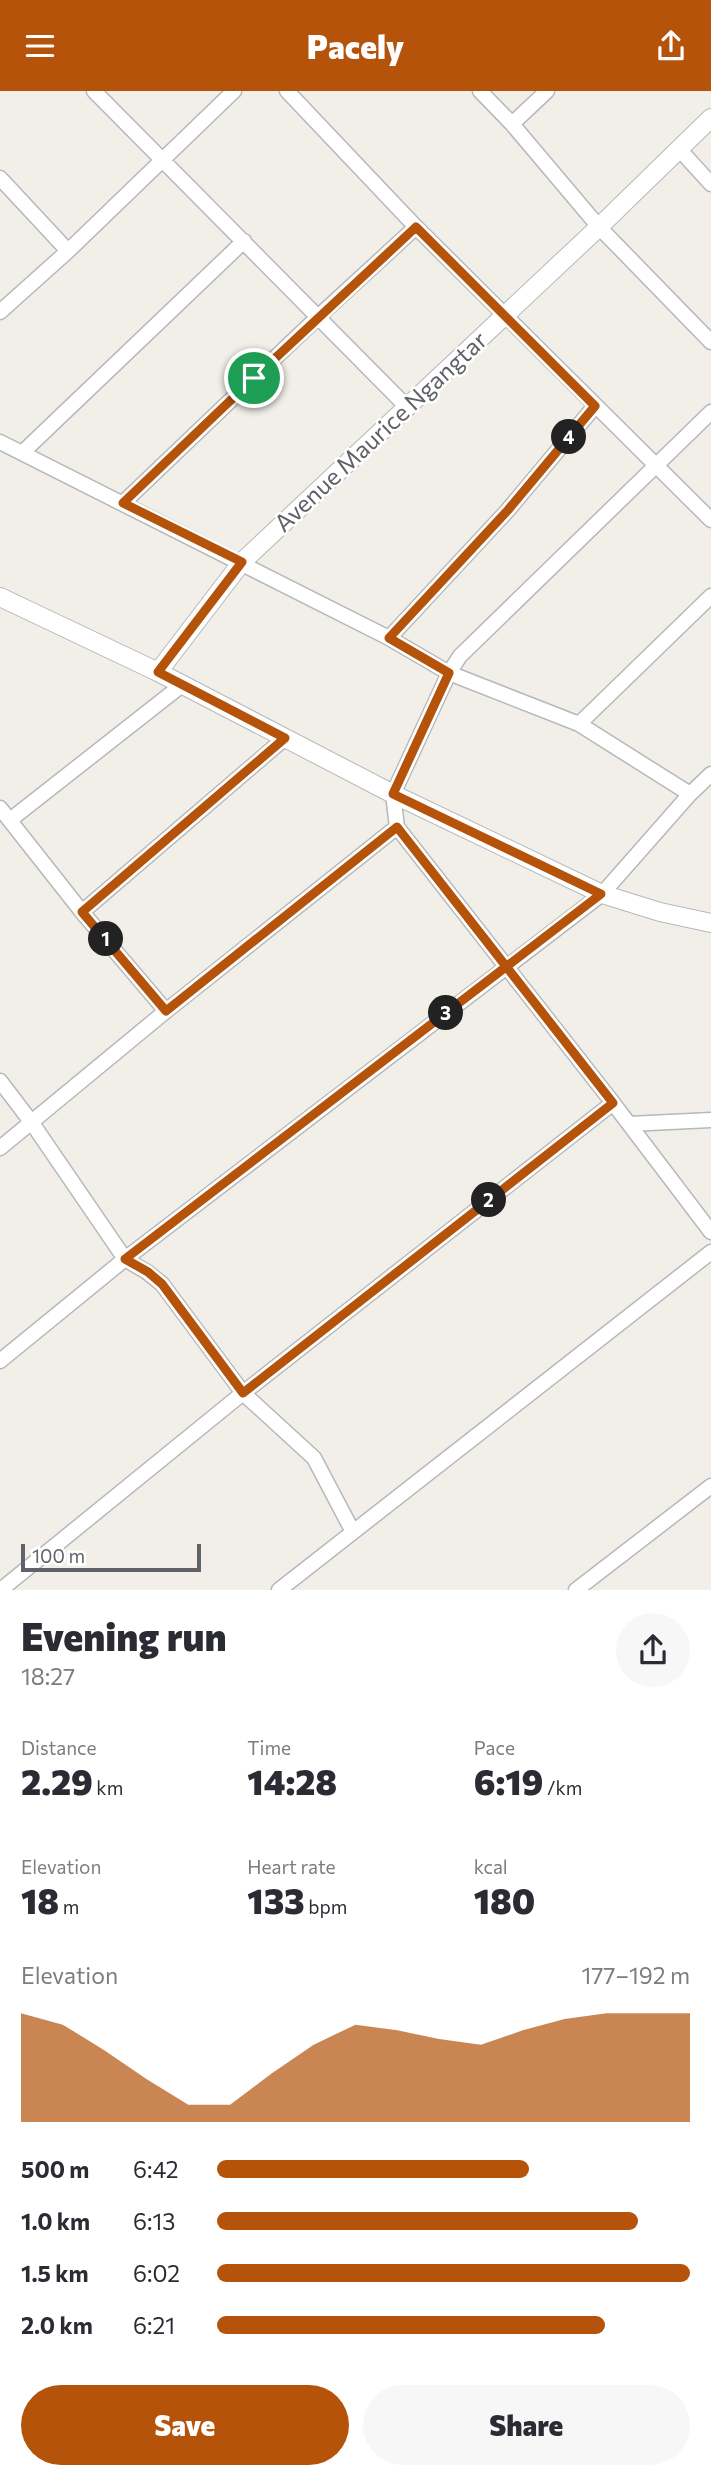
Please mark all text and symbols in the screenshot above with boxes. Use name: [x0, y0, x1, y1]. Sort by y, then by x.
text: Pacely: [307, 26, 404, 66]
icon: menu: [21, 27, 59, 65]
icon: share: [652, 27, 690, 65]
street label: Avenue Maurice Ngangtar: [268, 324, 493, 537]
pin: [224, 348, 284, 408]
icon: arrive: [235, 359, 273, 397]
pin: 4: [552, 419, 586, 455]
text: 4: [563, 425, 574, 448]
pin: 1: [88, 921, 124, 957]
text: 1: [101, 927, 110, 950]
pin: 3: [428, 995, 464, 1031]
text: 3: [440, 1001, 451, 1024]
pin: 2: [472, 1183, 506, 1217]
text: 2: [483, 1188, 494, 1211]
scale bar: [21, 1541, 201, 1573]
text: 100 m: [32, 1544, 85, 1567]
text: Evening run: [21, 1612, 227, 1659]
button: share: [616, 1613, 690, 1687]
text: 18:27: [21, 1662, 75, 1690]
text: Distance: [21, 1736, 97, 1759]
text: Time: [247, 1736, 291, 1759]
text: Pace: [474, 1736, 515, 1759]
text: 2.29: [21, 1759, 93, 1802]
text: 14:28: [247, 1759, 337, 1802]
text: 6:19: [474, 1759, 543, 1802]
text: km: [93, 1776, 123, 1799]
text: /km: [543, 1776, 582, 1799]
text: Elevation: [21, 1855, 101, 1878]
text: Heart rate: [247, 1855, 336, 1878]
text: kcal: [474, 1855, 508, 1878]
text: 18: [21, 1878, 59, 1921]
text: 133: [247, 1878, 305, 1921]
text: 180: [474, 1878, 535, 1921]
text: m: [59, 1895, 79, 1918]
text: bpm: [305, 1895, 347, 1918]
text: Elevation: [21, 1961, 118, 1989]
text: 177–192 m: [581, 1961, 690, 1989]
text: 500 m: [21, 2155, 89, 2183]
text: 6:42: [133, 2155, 179, 2183]
text: 1.0 km: [21, 2207, 90, 2235]
text: 6:13: [133, 2207, 175, 2235]
text: 1.5 km: [21, 2259, 89, 2287]
text: 6:02: [133, 2259, 180, 2287]
text: 2.0 km: [21, 2311, 93, 2339]
text: 6:21: [133, 2311, 175, 2339]
button: Save: [21, 2385, 349, 2465]
button: Share: [363, 2385, 690, 2465]

